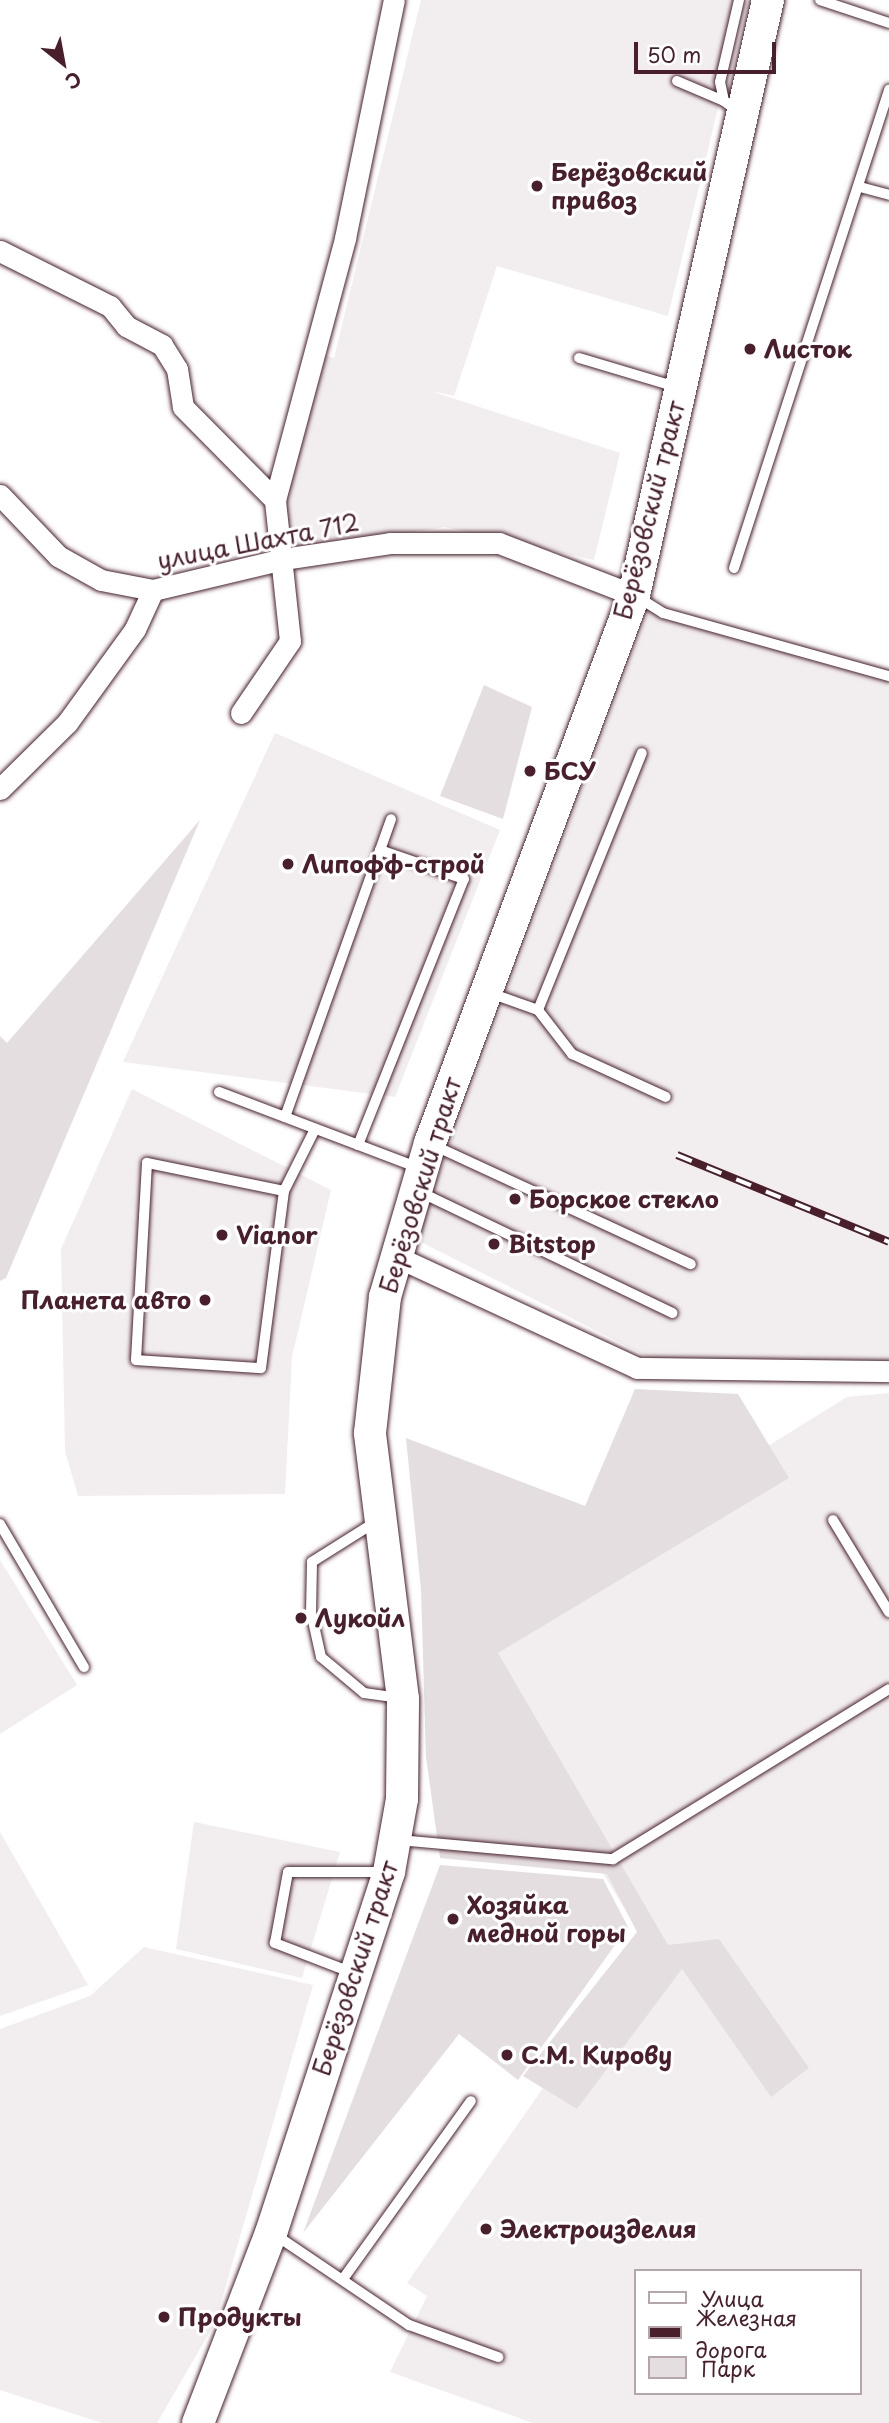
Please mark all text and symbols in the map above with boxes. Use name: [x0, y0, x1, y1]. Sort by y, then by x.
north arrow: [28, 28, 98, 98]
scale bar: [637, 28, 779, 72]
text: 50 m: [647, 38, 701, 70]
text: С: [60, 65, 87, 97]
place label: Берёзовский привоз: [551, 158, 707, 214]
marker: Берёзовский привоз: [529, 178, 545, 194]
place label: Листок: [764, 335, 852, 363]
marker: Листок: [742, 341, 758, 357]
street label: Берёзовский тракт: [608, 398, 690, 622]
street label: улица Шахта 712: [154, 507, 362, 575]
place label: БСУ: [544, 757, 596, 785]
marker: БСУ: [522, 763, 538, 779]
place label: Липофф-строй: [302, 850, 485, 878]
marker: Липофф-строй: [280, 856, 296, 872]
street label: Берёзовский тракт: [373, 1074, 467, 1296]
place label: Борское стекло: [529, 1185, 721, 1213]
marker: Борское стекло: [507, 1191, 523, 1207]
place label: Vianor: [236, 1221, 318, 1249]
marker: Vianor: [214, 1227, 230, 1243]
place label: Bitstop: [508, 1230, 596, 1258]
marker: Bitstop: [486, 1236, 502, 1252]
place label: Планета авто: [20, 1286, 191, 1314]
marker: Планета авто: [197, 1292, 213, 1308]
place label: Лукойл: [315, 1604, 405, 1632]
marker: Лукойл: [293, 1610, 309, 1626]
street label: Берёзовский тракт: [307, 1857, 403, 2079]
place label: Хозяйка медной горы: [467, 1891, 627, 1947]
marker: Хозяйка медной горы: [445, 1911, 461, 1927]
place label: С.М. Кирову: [521, 2041, 672, 2069]
marker: С.М. Кирову: [499, 2047, 515, 2063]
place label: Электроизделия: [500, 2215, 696, 2243]
marker: Электроизделия: [478, 2221, 494, 2237]
legend: [634, 2269, 861, 2395]
text: Улица: [701, 2282, 764, 2314]
text: Железная дорога: [696, 2301, 797, 2365]
place label: Продукты: [178, 2303, 302, 2331]
marker: Продукты: [156, 2309, 172, 2325]
text: Парк: [701, 2352, 755, 2384]

